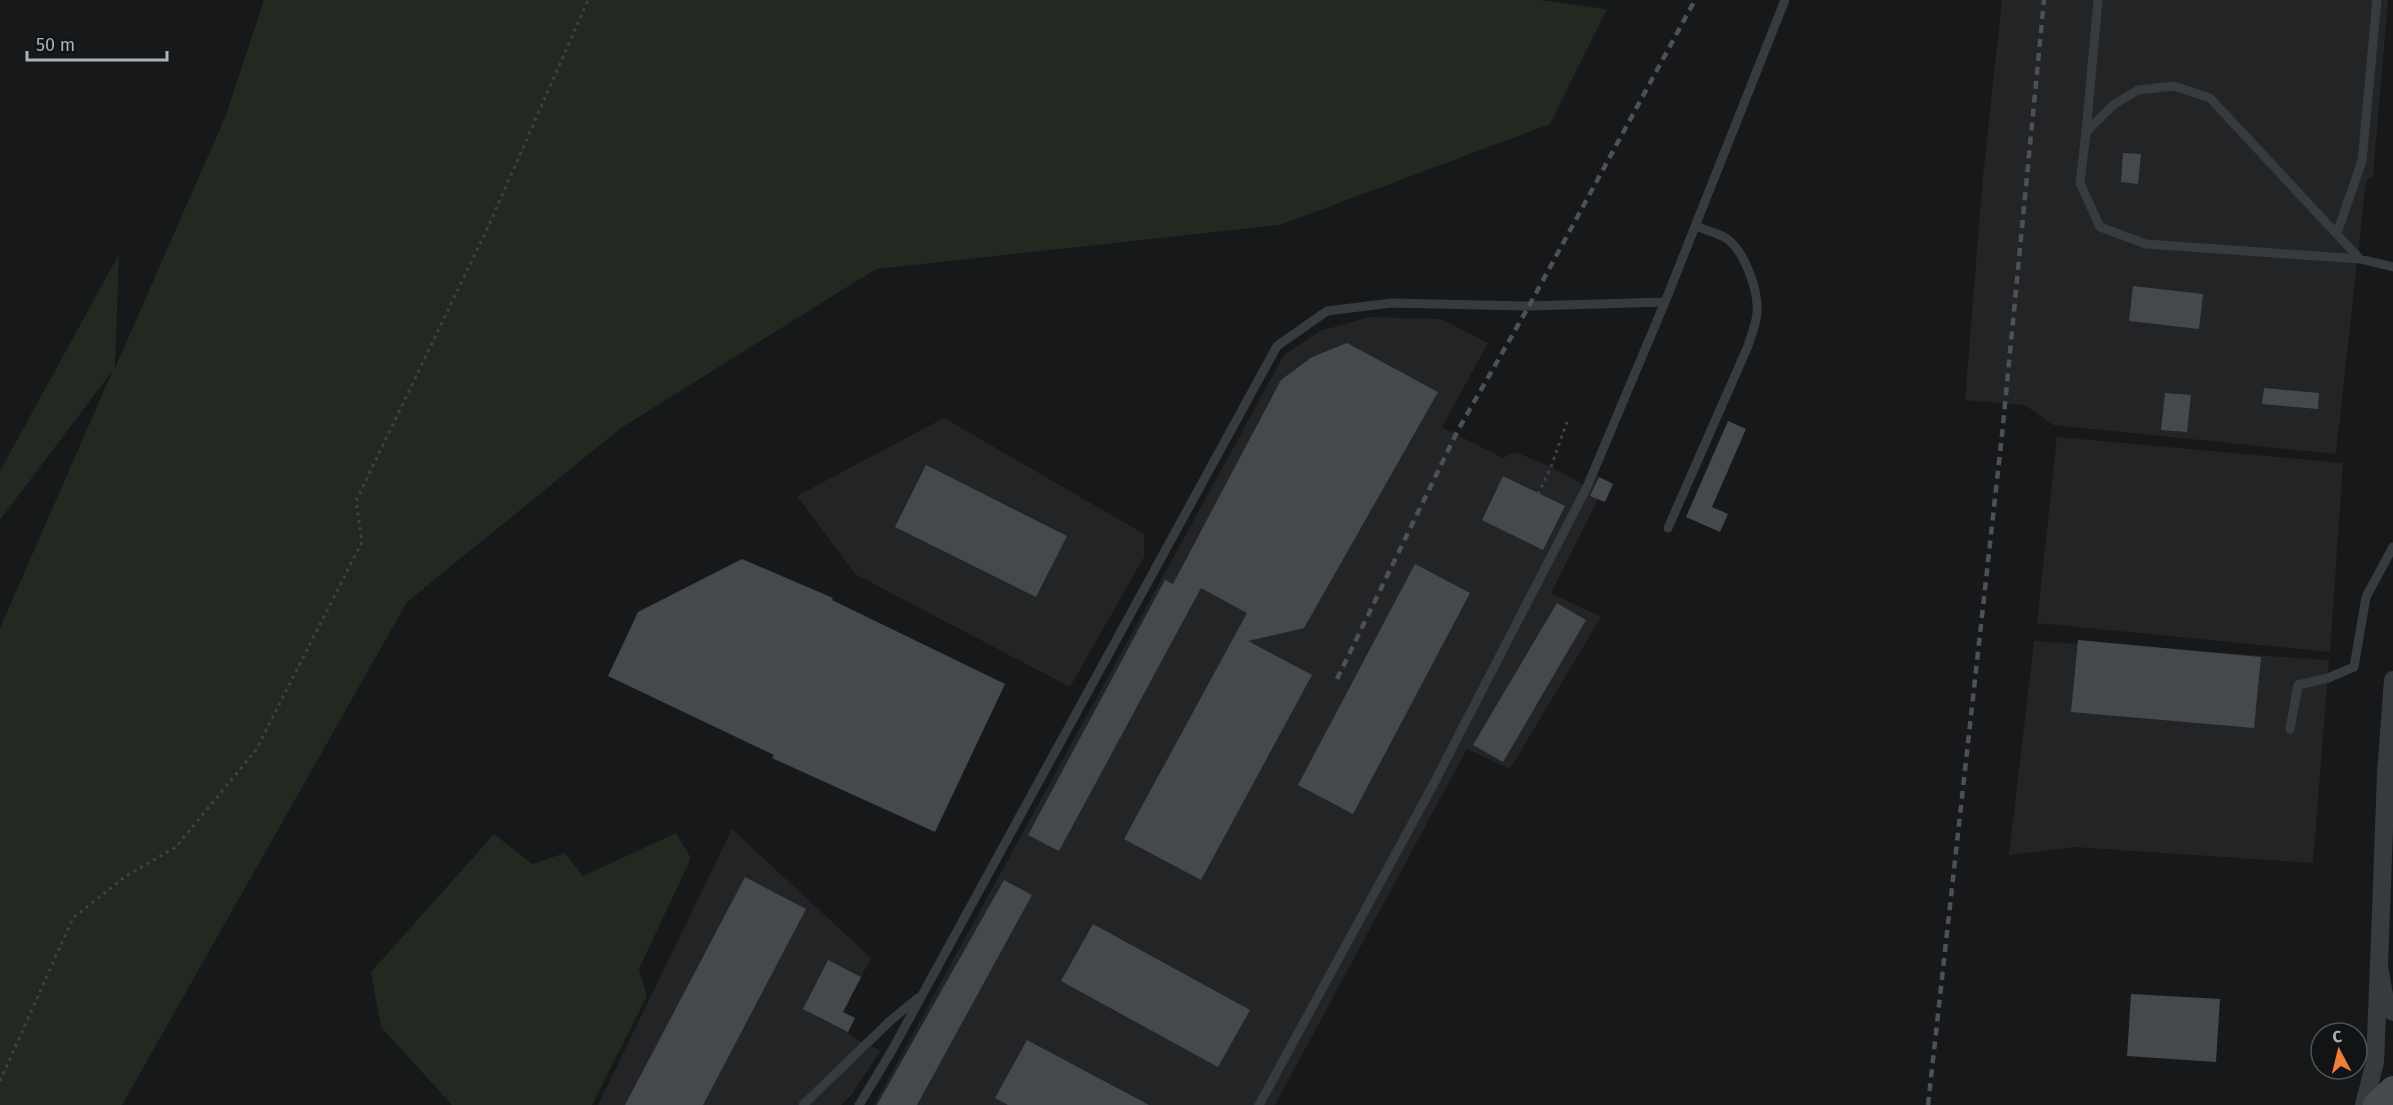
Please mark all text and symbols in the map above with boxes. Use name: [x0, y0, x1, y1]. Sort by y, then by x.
scale bar: [27, 24, 166, 62]
text: 50 m: [36, 34, 75, 56]
north arrow: [2309, 1021, 2369, 1081]
text: С: [2332, 1027, 2344, 1047]

